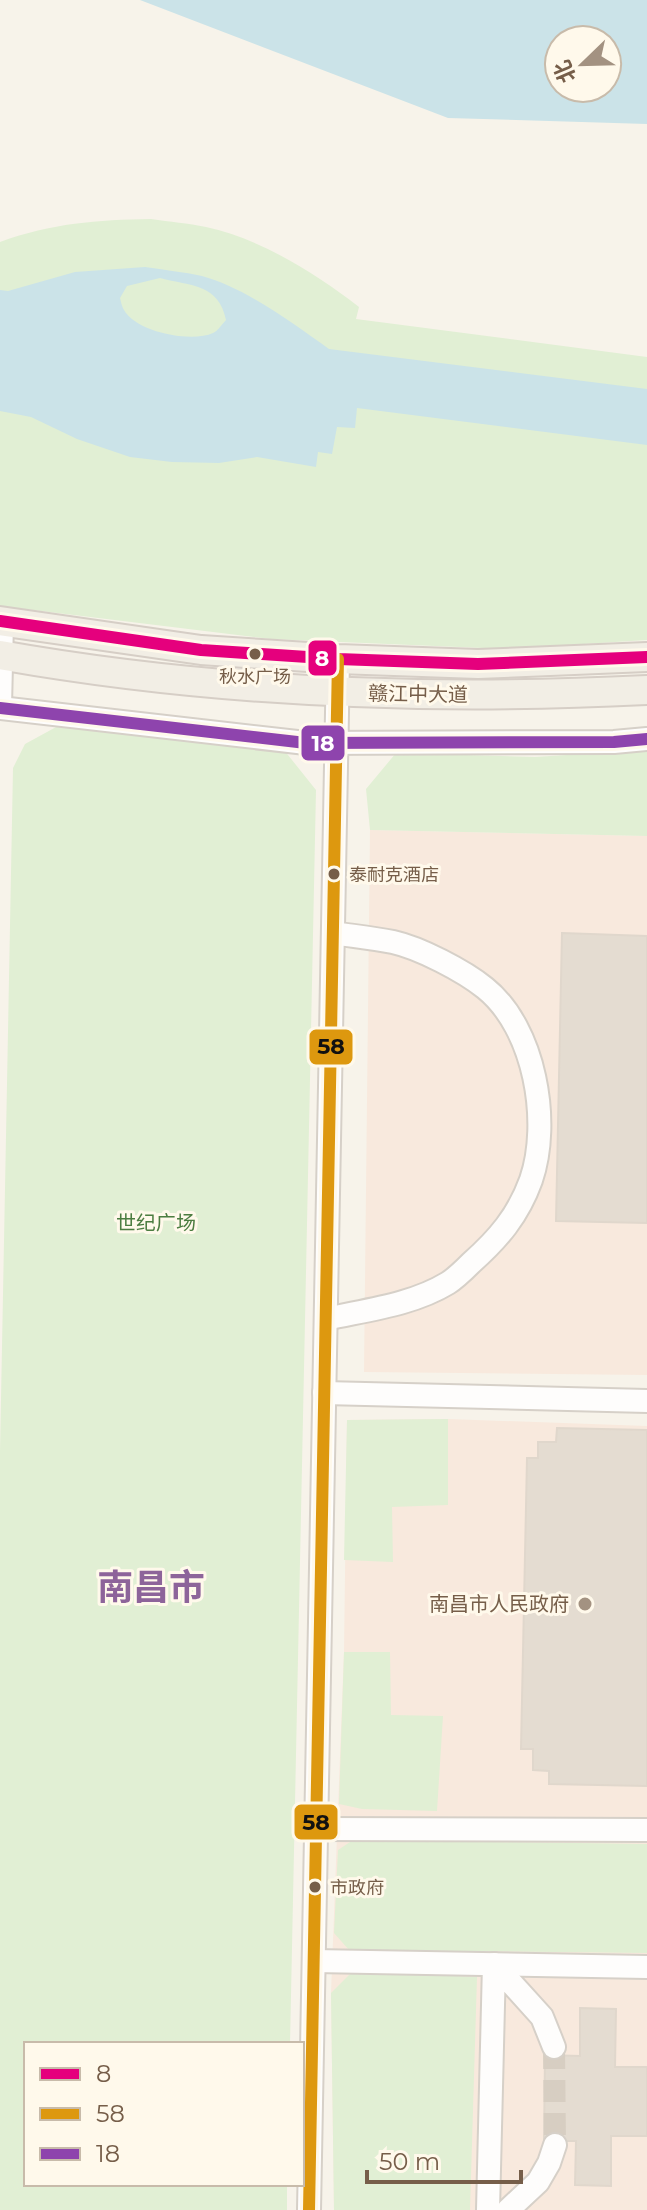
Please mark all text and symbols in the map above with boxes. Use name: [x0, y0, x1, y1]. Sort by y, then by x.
north arrow: [543, 24, 623, 104]
text: 北: [548, 56, 582, 87]
line badge: 8: [307, 639, 338, 677]
text: 8: [315, 645, 329, 672]
marker: 秋水广场: [247, 646, 263, 662]
place label: 秋水广场: [219, 666, 291, 688]
street label: 赣江中大道: [368, 681, 468, 707]
line badge: 18: [300, 724, 346, 762]
text: 18: [311, 730, 335, 757]
place label: 泰耐克酒店: [349, 864, 439, 886]
marker: 泰耐克酒店: [326, 866, 342, 882]
line badge: 58: [308, 1028, 354, 1066]
text: 58: [317, 1033, 345, 1060]
park label: 世纪广场: [116, 1211, 196, 1235]
district label: 南昌市: [97, 1565, 205, 1609]
place label: 南昌市人民政府: [429, 1592, 569, 1616]
marker: 南昌市人民政府: [576, 1595, 594, 1613]
line badge: 58: [293, 1803, 339, 1841]
text: 58: [302, 1809, 330, 1836]
place label: 市政府: [330, 1877, 384, 1899]
marker: 市政府: [307, 1879, 323, 1895]
legend: [24, 2042, 304, 2186]
text: 8: [96, 2059, 111, 2088]
text: 58: [96, 2099, 125, 2128]
scale bar: [367, 2134, 521, 2184]
text: 18: [96, 2139, 120, 2168]
text: 50 m: [379, 2147, 440, 2176]

